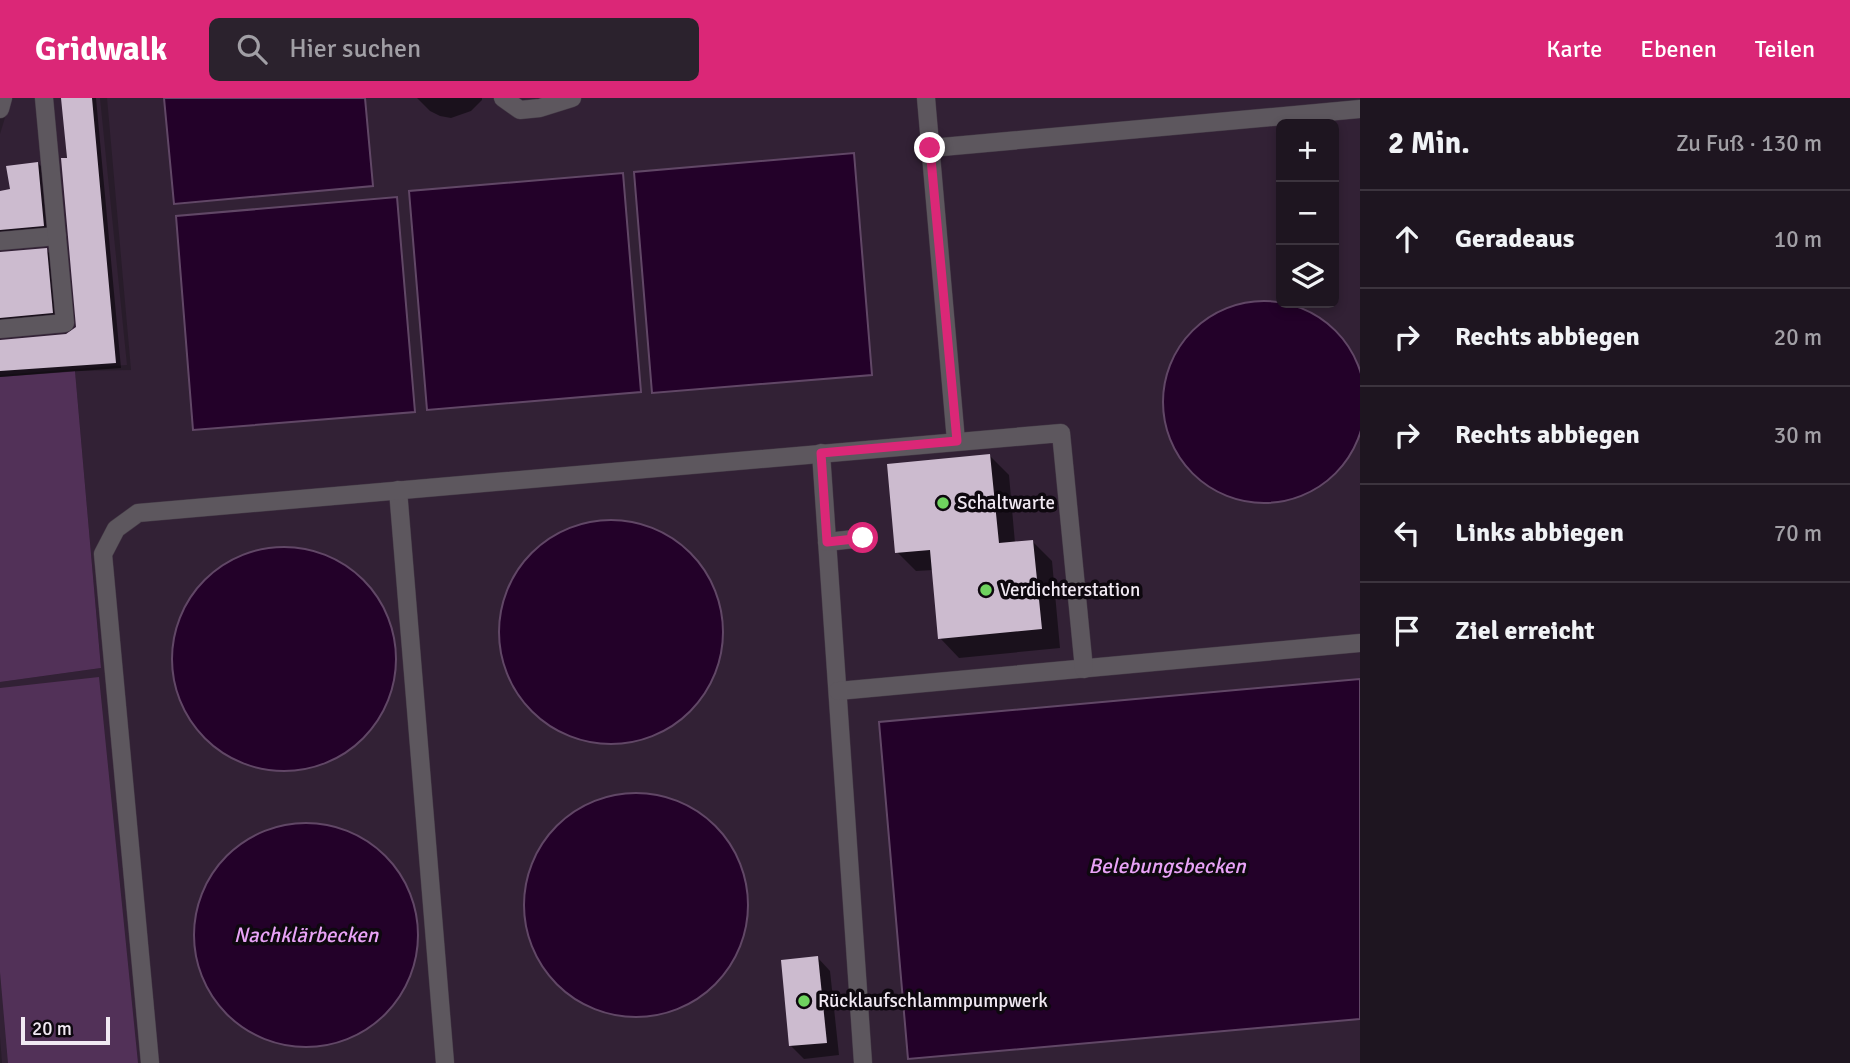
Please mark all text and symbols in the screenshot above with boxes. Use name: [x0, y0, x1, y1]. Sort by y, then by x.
search box: [209, 18, 699, 81]
text: Gridwalk: [35, 29, 167, 70]
icon: search: [233, 30, 271, 68]
text: Hier suchen: [289, 33, 421, 65]
text: Karte: [1546, 34, 1602, 64]
text: Ebenen: [1640, 34, 1717, 64]
text: Teilen: [1755, 34, 1815, 64]
map controls: [1276, 119, 1339, 308]
button: +: [1276, 119, 1339, 182]
text: 2 Min.: [1388, 125, 1470, 162]
text: Zu Fuß · 130 m: [1676, 129, 1822, 158]
route end: [914, 132, 945, 163]
button: −: [1276, 182, 1339, 245]
icon: ahead: [1388, 220, 1426, 258]
text: Geradeaus: [1455, 223, 1574, 255]
text: 10 m: [1774, 225, 1822, 254]
button: layers: [1276, 245, 1339, 308]
icon: right: [1388, 318, 1426, 356]
text: Rechts abbiegen: [1455, 321, 1640, 353]
text: 20 m: [1774, 323, 1822, 352]
icon: right: [1388, 416, 1426, 454]
text: Rechts abbiegen: [1455, 419, 1640, 451]
text: 30 m: [1774, 421, 1822, 450]
place label: Schaltwarte: [957, 491, 1055, 515]
marker: Schaltwarte: [935, 495, 951, 511]
icon: left: [1388, 514, 1426, 552]
text: Links abbiegen: [1455, 517, 1624, 549]
text: 70 m: [1774, 519, 1822, 548]
route start: [847, 522, 878, 553]
place label: Verdichterstation: [1000, 578, 1140, 602]
marker: Verdichterstation: [978, 582, 994, 598]
icon: arrive: [1388, 612, 1426, 650]
text: Ziel erreicht: [1455, 615, 1595, 647]
water label: Belebungsbecken: [1088, 853, 1246, 879]
water label: Nachklärbecken: [234, 922, 379, 948]
place label: Rücklaufschlammpumpwerk: [818, 989, 1048, 1013]
marker: Rücklaufschlammpumpwerk: [796, 993, 812, 1009]
scale bar: [21, 1014, 110, 1046]
text: 20 m: [32, 1017, 72, 1041]

